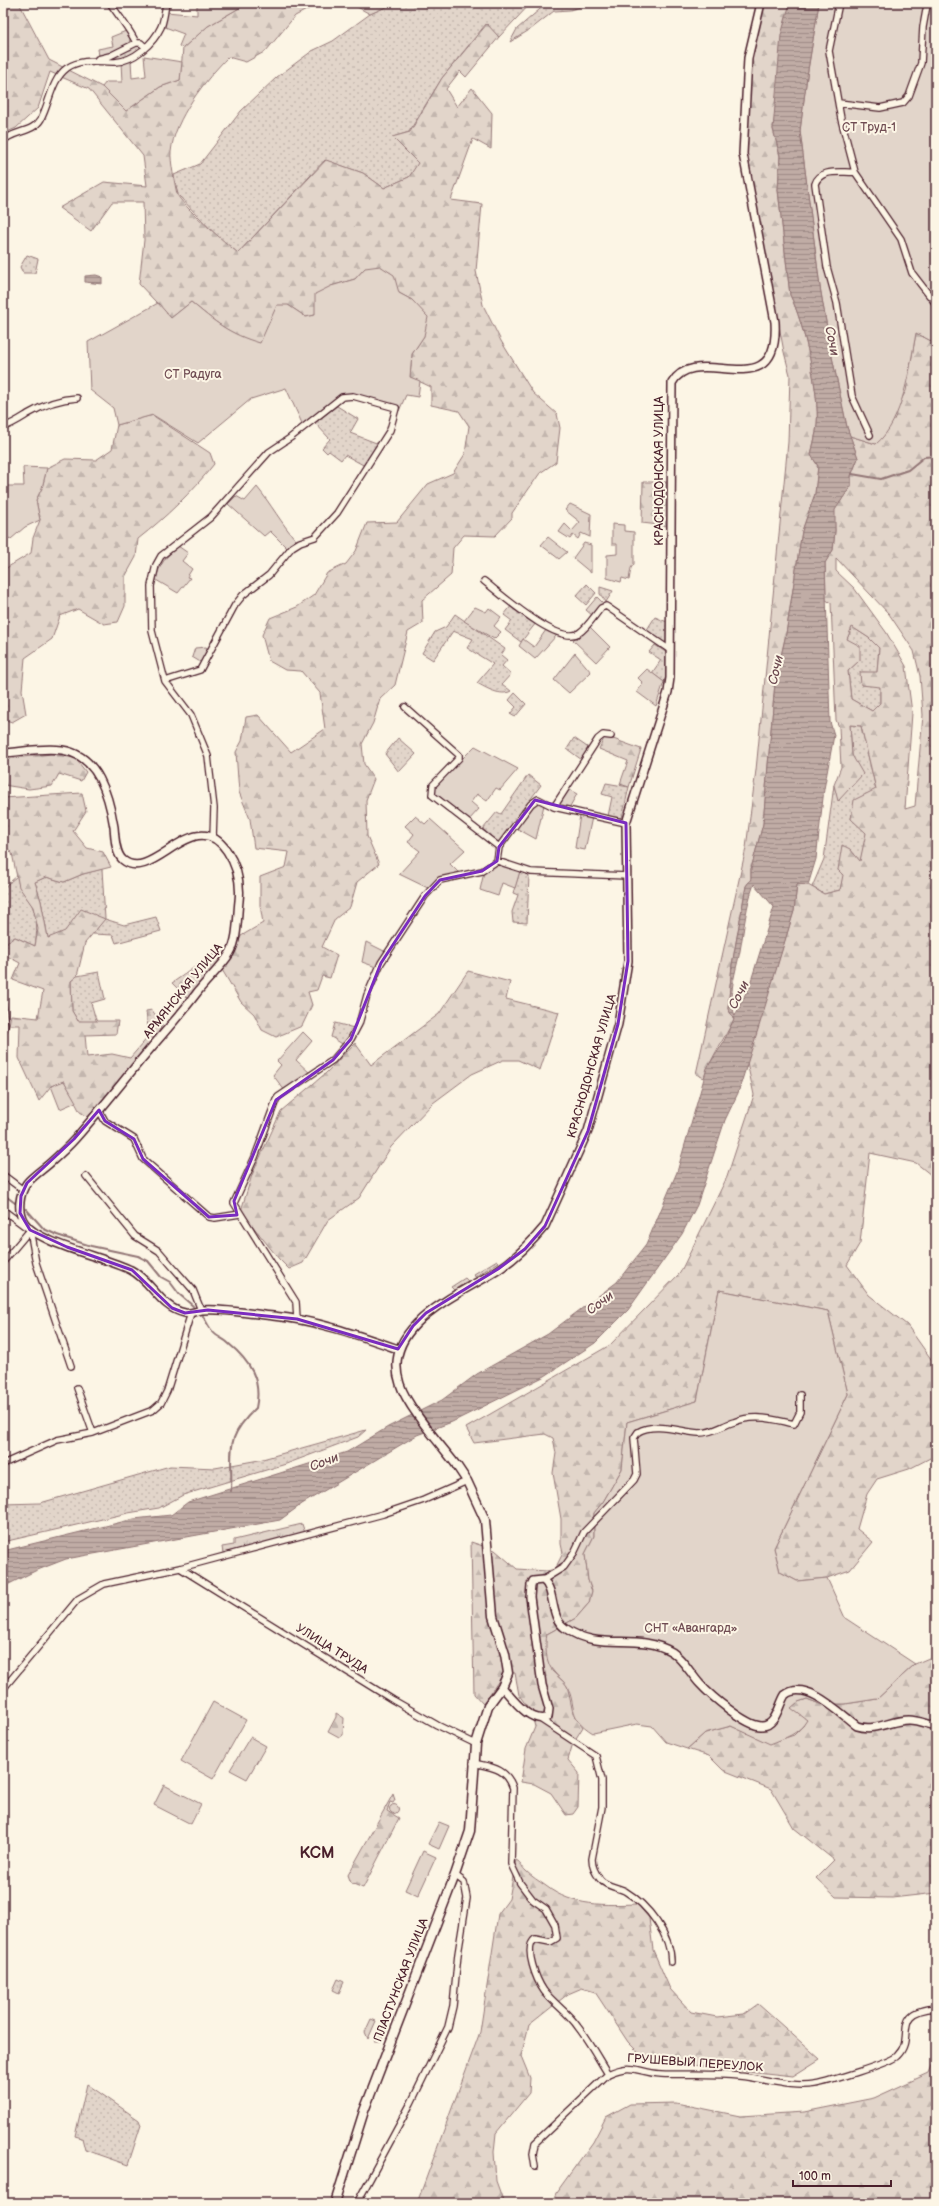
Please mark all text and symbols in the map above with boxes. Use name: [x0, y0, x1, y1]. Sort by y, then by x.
park label: СТ Труд-1: [842, 120, 896, 135]
water label: Сочи: [821, 325, 843, 357]
park label: СТ Радуга: [164, 367, 222, 382]
street label: КРАСНОДОНСКАЯ УЛИЦА: [652, 396, 667, 546]
water label: Сочи: [765, 654, 787, 686]
street label: АРМЯНСКАЯ УЛИЦА: [139, 940, 226, 1042]
water label: Сочи: [725, 978, 753, 1012]
street label: КРАСНОДОНСКАЯ УЛИЦА: [564, 991, 620, 1140]
water label: Сочи: [583, 1288, 617, 1318]
water label: Сочи: [307, 1449, 341, 1475]
street label: УЛИЦА ТРУДА: [293, 1621, 371, 1678]
park label: СНТ «Авангард»: [645, 1621, 738, 1636]
district label: КСМ: [300, 1844, 334, 1863]
street label: ПЛАСТУНСКАЯ УЛИЦА: [370, 1915, 432, 2044]
street label: ГРУШЕВЫЙ ПЕРЕУЛОК: [627, 2051, 764, 2075]
scale bar: [793, 2162, 891, 2188]
text: 100 m: [799, 2169, 831, 2184]

